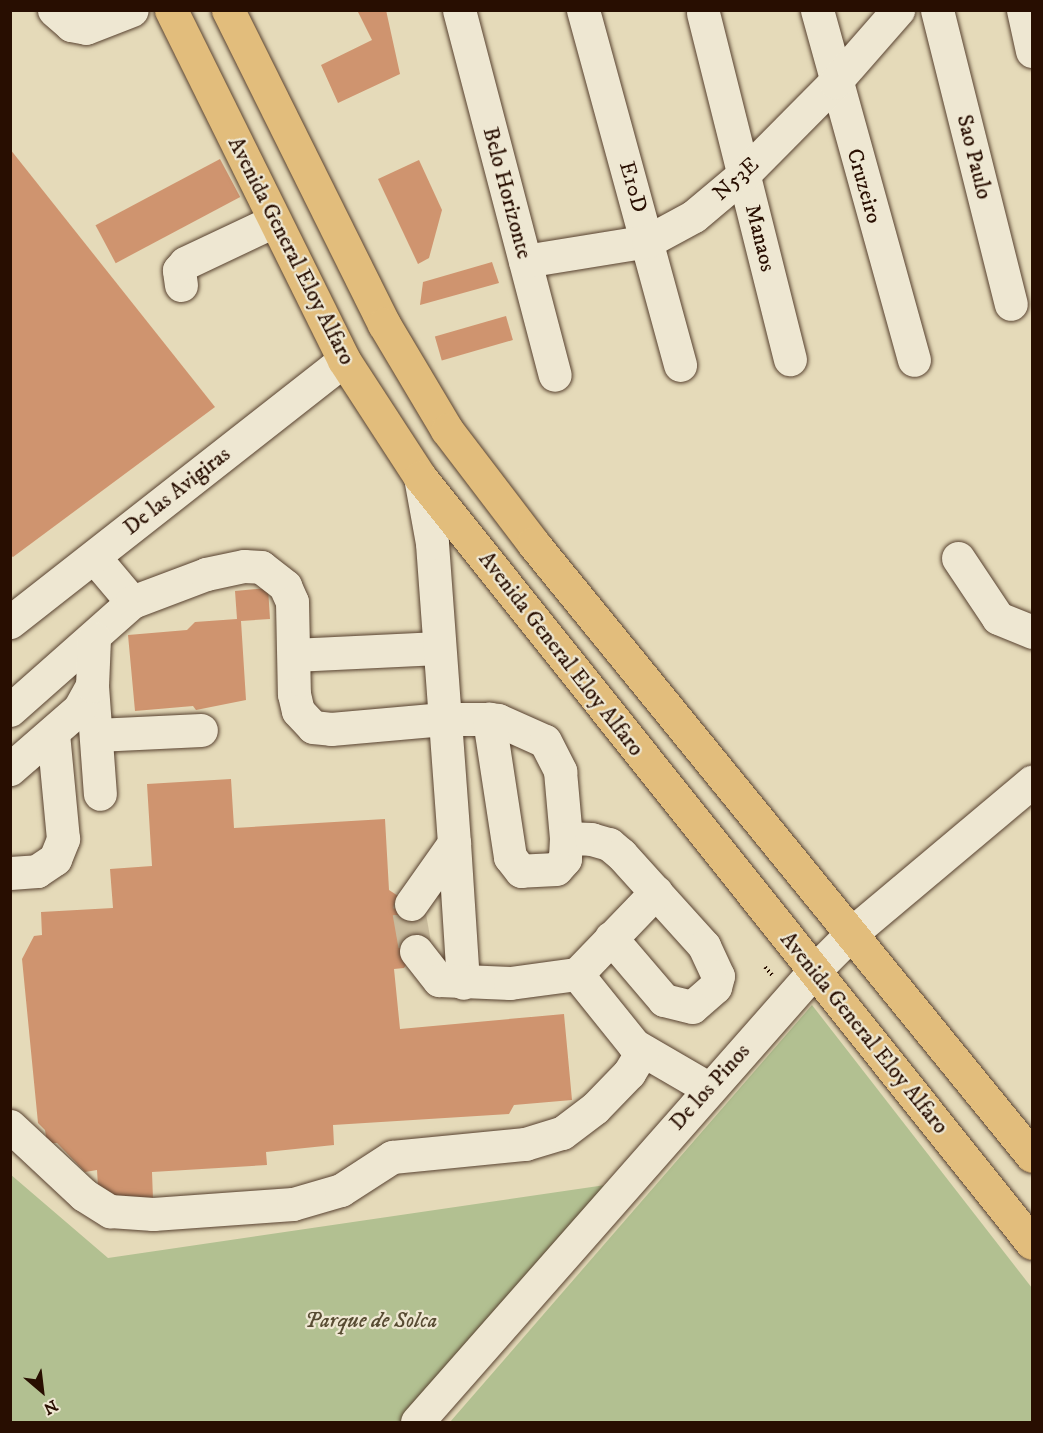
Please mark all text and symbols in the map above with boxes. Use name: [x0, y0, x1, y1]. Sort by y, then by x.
street label: Sao Paulo: [951, 112, 997, 202]
street label: Belo Horizonte: [477, 124, 537, 262]
street label: Avenida General Eloy Alfaro: [222, 133, 360, 369]
street label: Cruzeiro: [841, 146, 887, 226]
street label: N53E: [708, 152, 764, 206]
street label: E10D: [613, 158, 653, 216]
street label: Manaos: [739, 202, 781, 274]
street label: De las Avigiras: [118, 441, 236, 541]
street label: Avenida General Eloy Alfaro: [473, 547, 649, 761]
street label: Avenida General Eloy Alfaro: [774, 927, 954, 1139]
street label: De los Pinos: [664, 1038, 756, 1136]
park label: Parque de Solca: [305, 1308, 437, 1334]
north arrow: [12, 1361, 72, 1421]
text: N: [40, 1395, 61, 1419]

